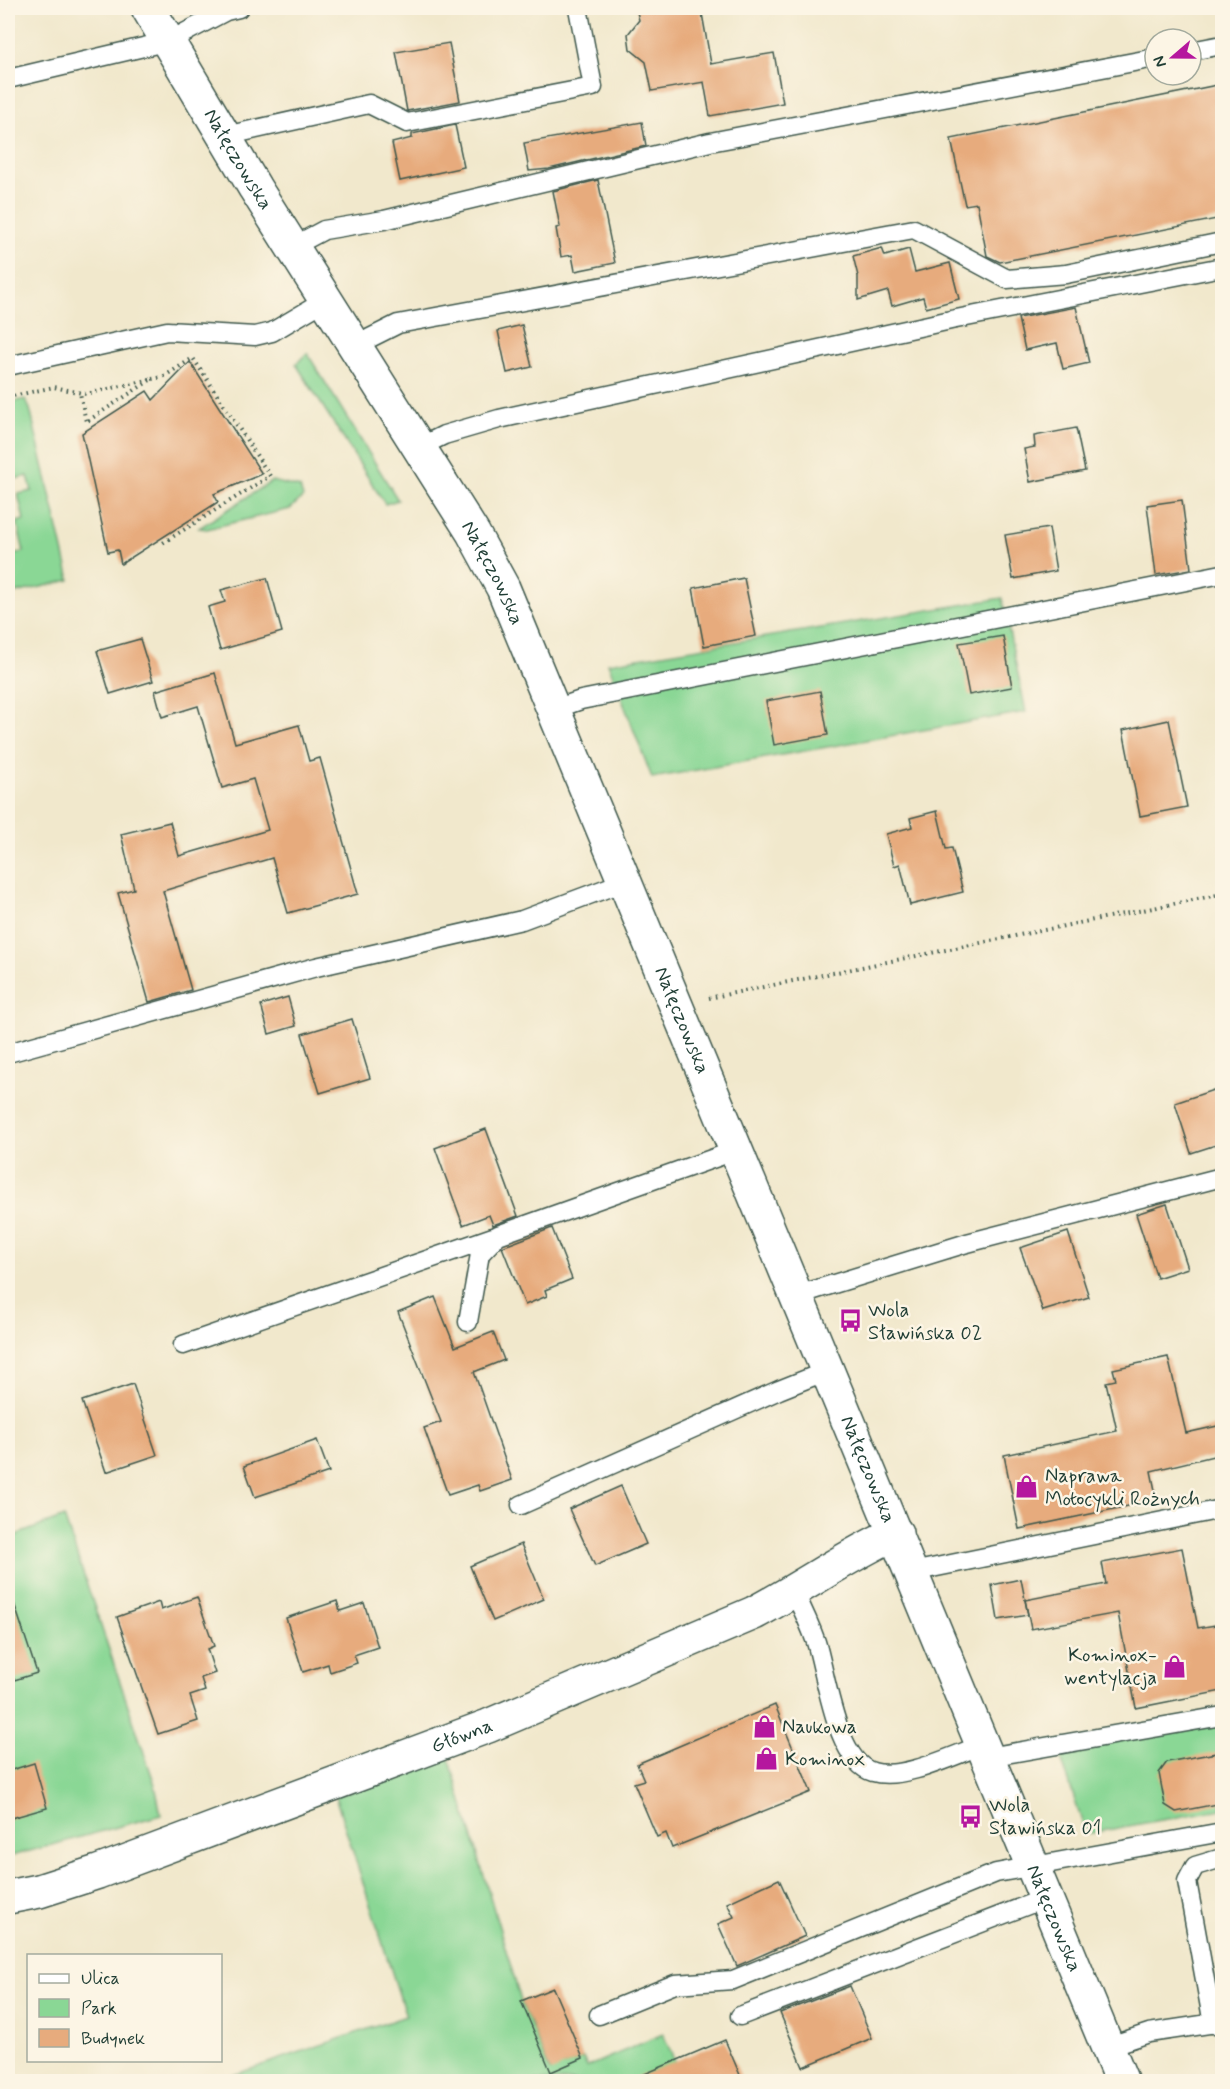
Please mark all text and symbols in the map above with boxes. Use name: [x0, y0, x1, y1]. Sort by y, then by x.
north arrow: [1143, 27, 1203, 87]
text: N: [1149, 53, 1172, 70]
street label: Nałęczowska: [197, 104, 279, 215]
street label: Nałęczowska: [455, 515, 530, 629]
street label: Nałęczowska: [648, 963, 716, 1078]
place label: Wola Sławińska 02: [868, 1297, 982, 1347]
bus stop icon: Wola Sławińska 02: [837, 1308, 863, 1334]
street label: Nałęczowska: [834, 1412, 902, 1527]
place label: Naprawa Motocykli Rożnych: [1045, 1463, 1200, 1513]
shop icon: Naprawa Motocykli Rożnych: [1014, 1474, 1040, 1500]
place label: Kominox- wentylacja: [1064, 1642, 1157, 1692]
shop icon: Kominox- wentylacja: [1162, 1654, 1188, 1680]
street label: Główna: [427, 1712, 496, 1760]
shop icon: Naukowa: [751, 1714, 777, 1740]
place label: Naukowa: [782, 1714, 857, 1741]
shop icon: Kominox: [754, 1746, 780, 1772]
place label: Kominox: [785, 1746, 866, 1773]
place label: Wola Sławińska 01: [989, 1792, 1101, 1842]
bus stop icon: Wola Sławińska 01: [958, 1804, 984, 1830]
street label: Nałęczowska: [1020, 1861, 1088, 1976]
legend: [27, 1954, 222, 2062]
text: Ulica: [81, 1967, 120, 1991]
text: Park: [81, 1997, 117, 2021]
text: Budynek: [81, 2027, 145, 2051]

